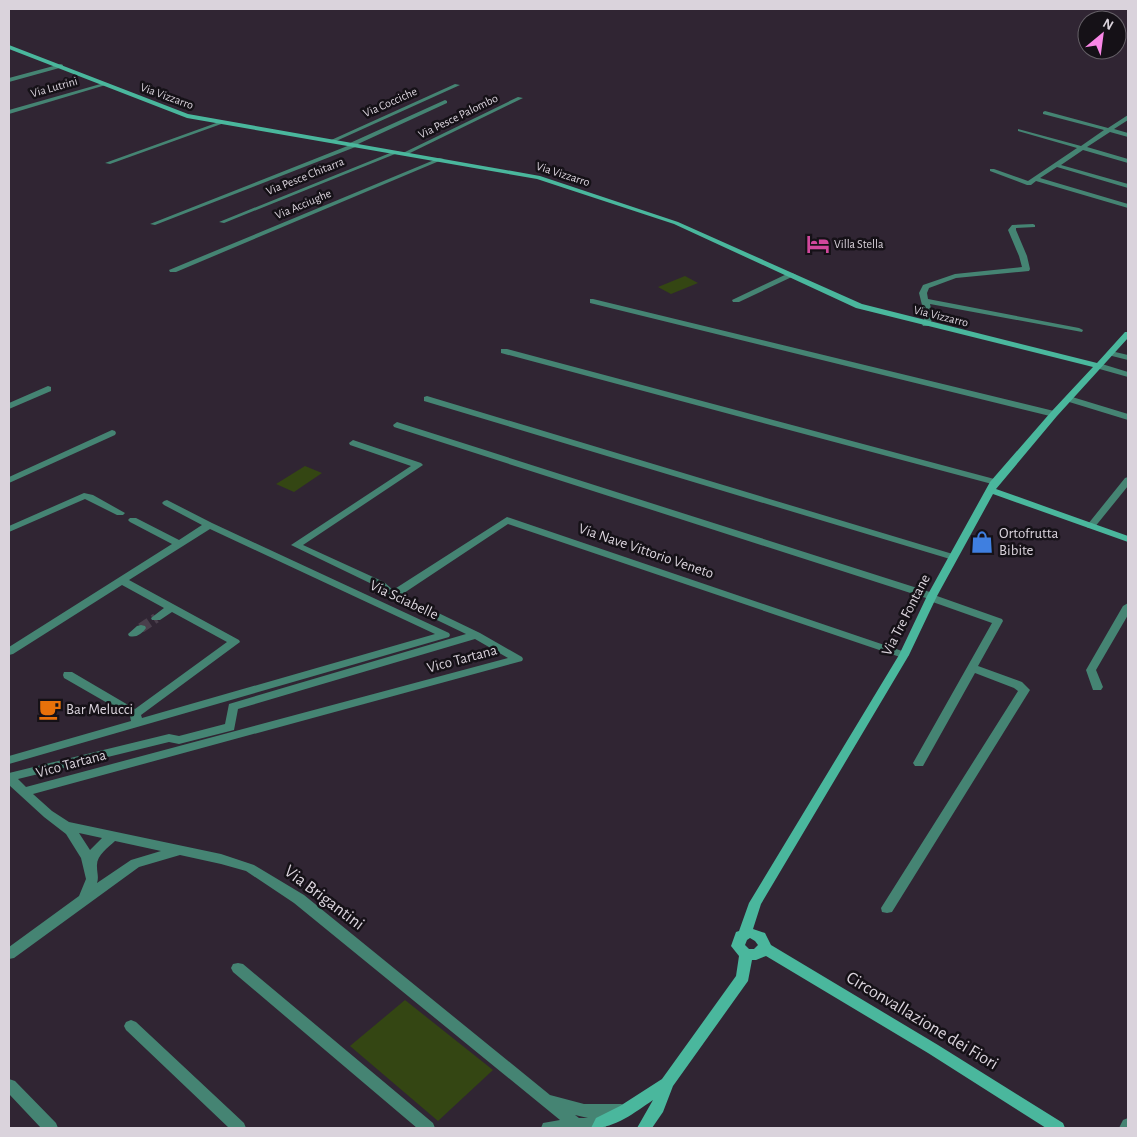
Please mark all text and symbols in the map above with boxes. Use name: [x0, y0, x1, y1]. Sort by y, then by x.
north arrow: [1077, 10, 1127, 60]
text: N: [1100, 16, 1115, 33]
street label: Via Lutrini: [29, 75, 79, 99]
street label: Via Vizzarro: [139, 81, 195, 111]
street label: Via Cocciche: [361, 85, 419, 119]
street label: Via Pesce Palombo: [416, 92, 500, 140]
street label: Via Pesce Chitarra: [264, 155, 346, 197]
street label: Via Vizzarro: [535, 160, 591, 188]
street label: Via Acciughe: [273, 187, 333, 221]
hotel icon: Villa Stella: [805, 231, 831, 257]
place label: Villa Stella: [834, 238, 884, 250]
street label: Via Vizzarro: [912, 303, 970, 329]
street label: Via Nave Vittorio Veneto: [576, 521, 716, 581]
place label: Ortofrutta Bibite: [999, 526, 1059, 558]
shop icon: Ortofrutta Bibite: [969, 529, 995, 555]
street label: Via Tre Fontane: [879, 572, 933, 658]
street label: Via Sciabelle: [367, 578, 441, 622]
street label: Vico Tartana: [425, 642, 499, 676]
cafe icon: Bar Melucci: [37, 696, 63, 722]
place label: Bar Melucci: [66, 702, 133, 717]
street label: Vico Tartana: [34, 747, 108, 781]
street label: Via Brigantini: [281, 862, 367, 934]
street label: Circonvallazione dei Fiori: [843, 969, 1001, 1073]

